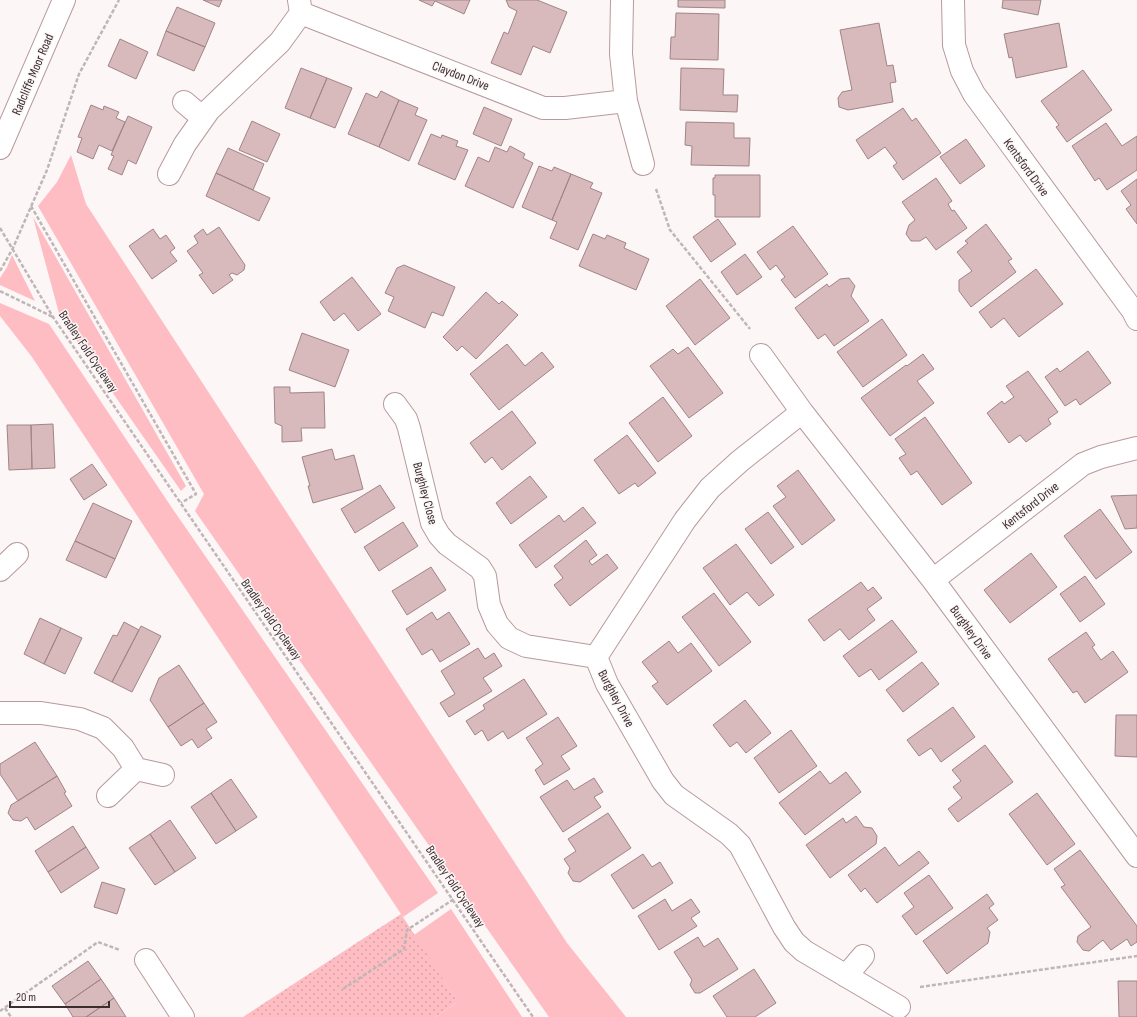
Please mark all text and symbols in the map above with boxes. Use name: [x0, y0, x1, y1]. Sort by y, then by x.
street label: Radcliffe Moor Road: [9, 31, 57, 118]
street label: Claydon Drive: [430, 58, 491, 94]
street label: Kentsford Drive: [1000, 136, 1053, 200]
street label: Bradley Fold Cycleway: [55, 308, 121, 396]
street label: Burghley Close: [409, 460, 441, 526]
street label: Kentsford Drive: [999, 479, 1062, 533]
street label: Bradley Fold Cycleway: [237, 576, 305, 663]
street label: Burghley Drive: [946, 603, 996, 663]
street label: Burghley Drive: [594, 667, 638, 730]
street label: Bradley Fold Cycleway: [422, 843, 488, 931]
scale bar: [10, 983, 109, 1009]
text: 20 m: [16, 990, 36, 1005]

